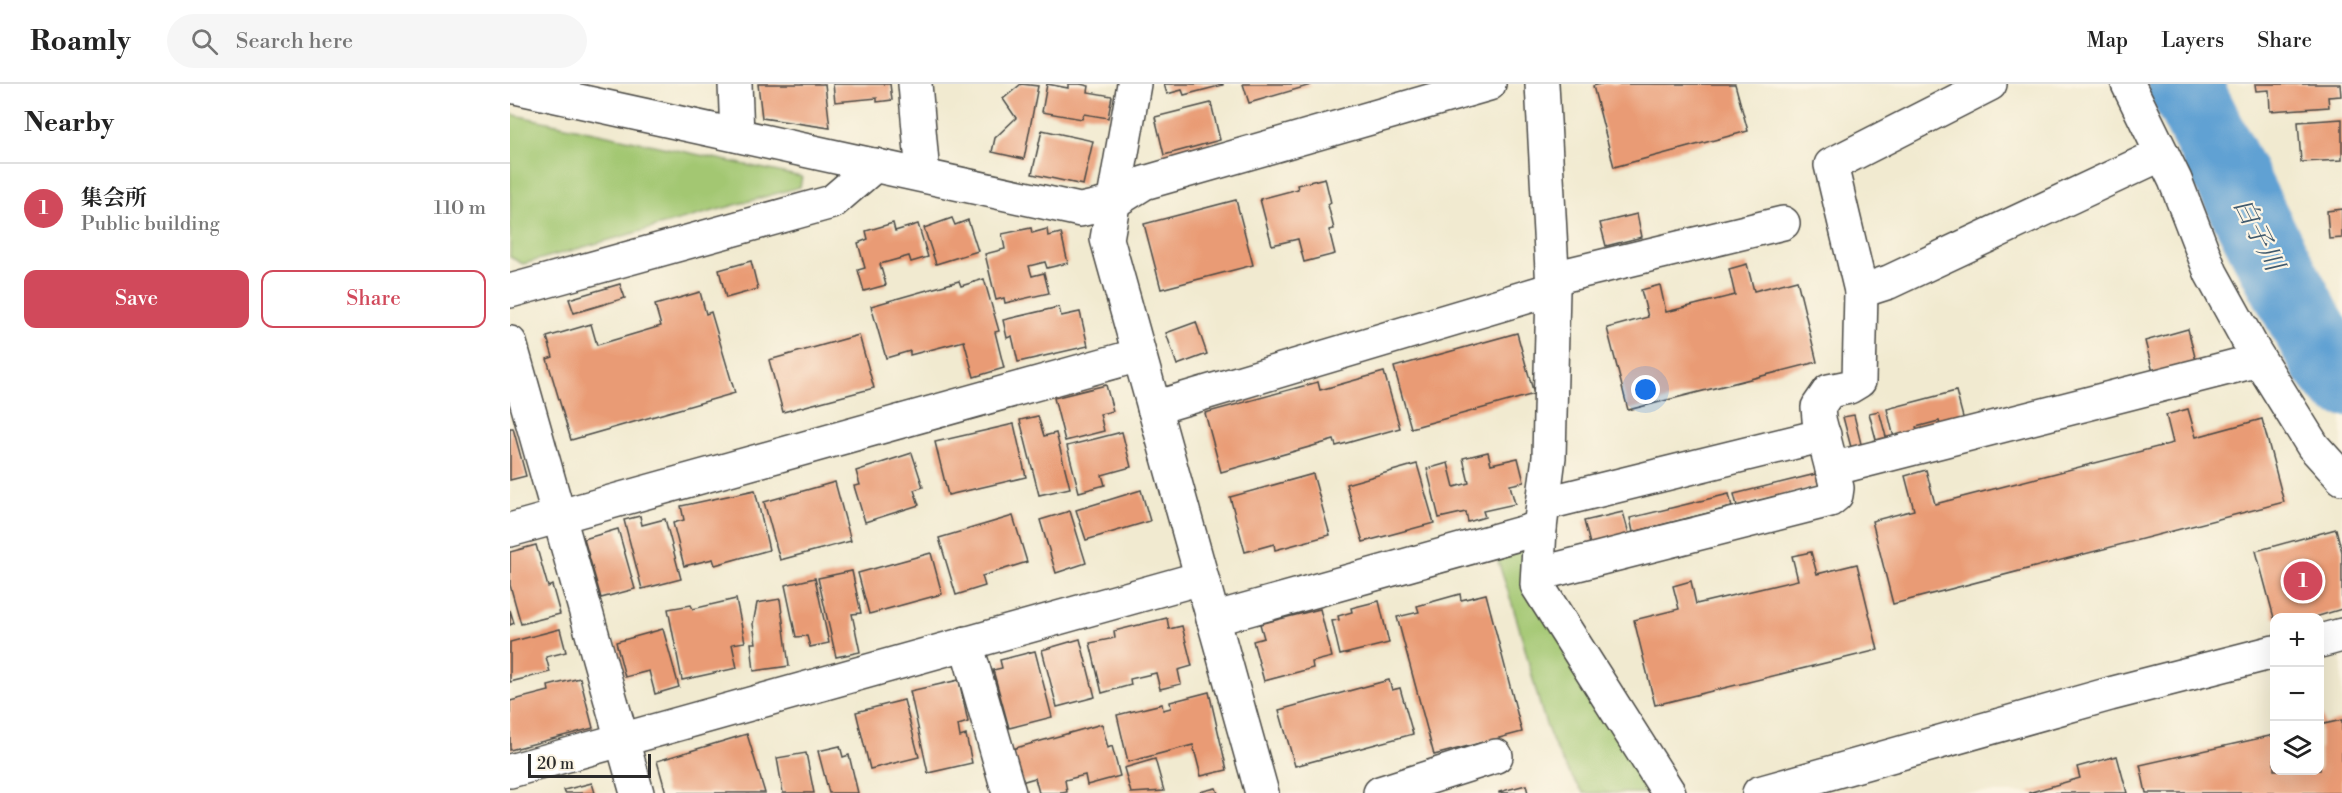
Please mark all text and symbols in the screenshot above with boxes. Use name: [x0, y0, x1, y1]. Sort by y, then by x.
search box: [167, 14, 587, 68]
text: Roamly: [30, 24, 131, 59]
icon: search: [188, 25, 221, 58]
text: Search here: [236, 28, 353, 55]
text: Map: [2087, 28, 2128, 54]
text: Layers: [2161, 28, 2224, 54]
text: Share: [2257, 28, 2312, 54]
text: Nearby: [24, 107, 114, 139]
text: 集会所: [81, 185, 147, 212]
water label: 白子川: [2226, 192, 2291, 279]
text: 1: [39, 196, 48, 221]
text: 110 m: [434, 196, 486, 221]
text: Public building: [81, 212, 220, 237]
button: Save: [24, 270, 249, 328]
button: Share: [261, 270, 486, 328]
your location: [1631, 375, 1660, 404]
pin: 1: [2284, 558, 2322, 604]
map controls: [2270, 613, 2324, 775]
button: +: [2270, 613, 2324, 667]
button: −: [2270, 667, 2324, 721]
button: layers: [2270, 721, 2324, 775]
scale bar: [528, 751, 651, 778]
text: 20 m: [537, 754, 574, 774]

